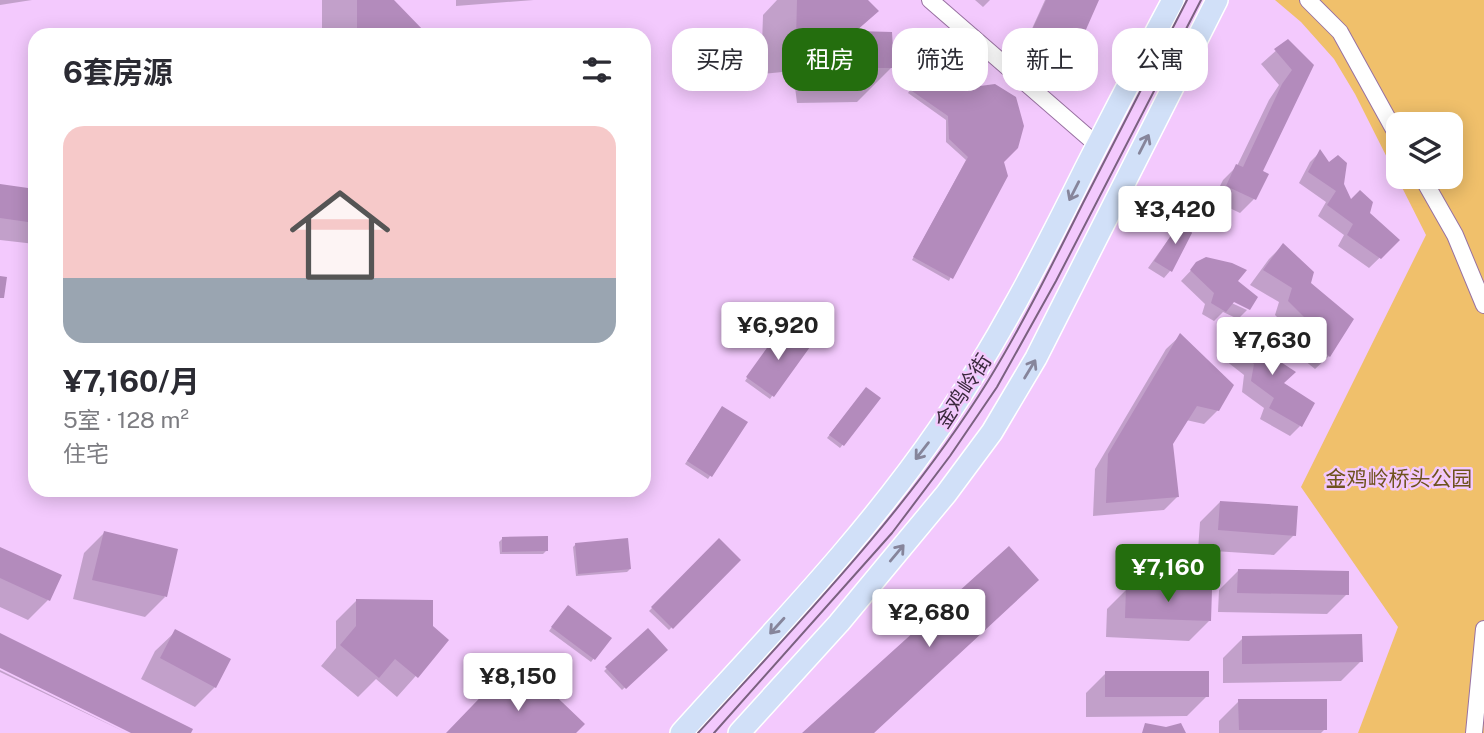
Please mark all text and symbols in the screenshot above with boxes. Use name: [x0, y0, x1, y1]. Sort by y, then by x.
chip: 买房: [672, 28, 768, 91]
chip: 租房: [782, 28, 878, 91]
chip: 筛选: [892, 28, 988, 91]
chip: 新上: [1002, 28, 1098, 91]
chip: 公寓: [1112, 28, 1208, 91]
icon: filters: [578, 51, 616, 89]
text: 6套房源: [63, 54, 173, 90]
map controls: [1386, 112, 1463, 189]
button: layers: [1386, 112, 1463, 189]
one-way arrow: [1138, 134, 1152, 155]
icon: home: [277, 172, 403, 298]
one-way arrow: [1067, 180, 1080, 201]
pin: ¥3,420: [1118, 187, 1232, 246]
text: ¥3,420: [1134, 195, 1216, 222]
pin: ¥6,920: [721, 302, 835, 362]
text: ¥6,920: [737, 311, 819, 338]
pin: ¥7,630: [1215, 318, 1329, 377]
text: ¥7,630: [1233, 326, 1311, 353]
street label: 金鸡岭街: [930, 349, 996, 433]
one-way arrow: [1023, 359, 1037, 379]
text: ¥7,160/月: [63, 363, 200, 399]
text: 5室 · 128 m²: [63, 406, 189, 433]
text: 住宅: [63, 440, 109, 467]
one-way arrow: [915, 441, 930, 459]
park label: 金鸡岭桥头公园: [1326, 466, 1473, 491]
pin: ¥7,160: [1111, 544, 1225, 604]
one-way arrow: [889, 545, 905, 563]
text: ¥7,160: [1131, 553, 1205, 580]
pin: ¥2,680: [872, 590, 986, 649]
text: ¥2,680: [888, 598, 970, 625]
one-way arrow: [769, 617, 786, 634]
pin: ¥8,150: [461, 654, 575, 713]
text: ¥8,150: [479, 662, 557, 689]

